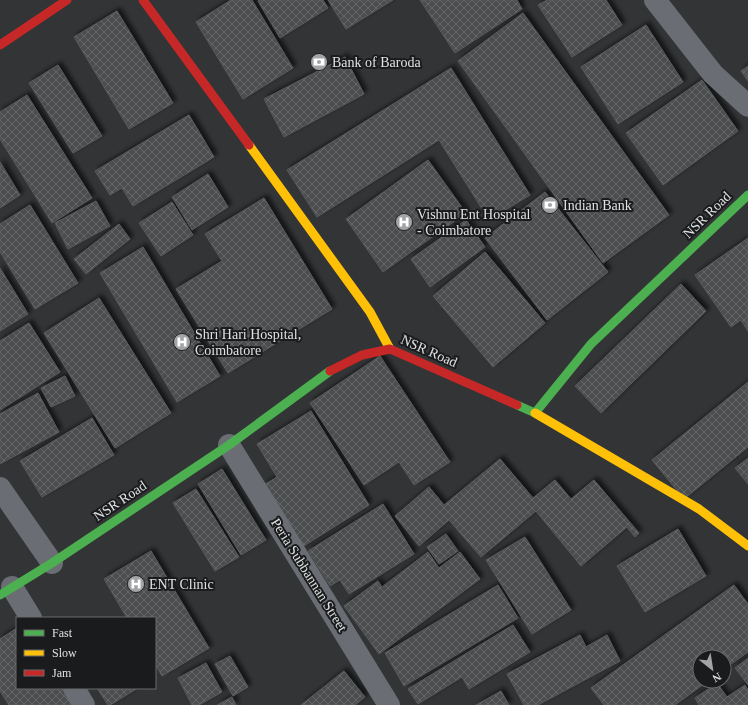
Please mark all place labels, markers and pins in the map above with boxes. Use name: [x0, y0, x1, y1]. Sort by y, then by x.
bank icon: Bank of Baroda: [309, 52, 329, 72]
place label: Bank of Baroda: [332, 55, 421, 70]
bank icon: Indian Bank: [540, 195, 560, 215]
place label: Indian Bank: [563, 198, 632, 213]
place label: Vishnu Ent Hospital - Coimbatore: [417, 207, 531, 238]
hospital icon: Vishnu Ent Hospital - Coimbatore: [394, 212, 414, 232]
place label: Shri Hari Hospital, Coimbatore: [195, 327, 301, 358]
hospital icon: Shri Hari Hospital, Coimbatore: [172, 332, 192, 352]
hospital icon: ENT Clinic: [126, 574, 146, 594]
place label: ENT Clinic: [149, 577, 214, 592]

